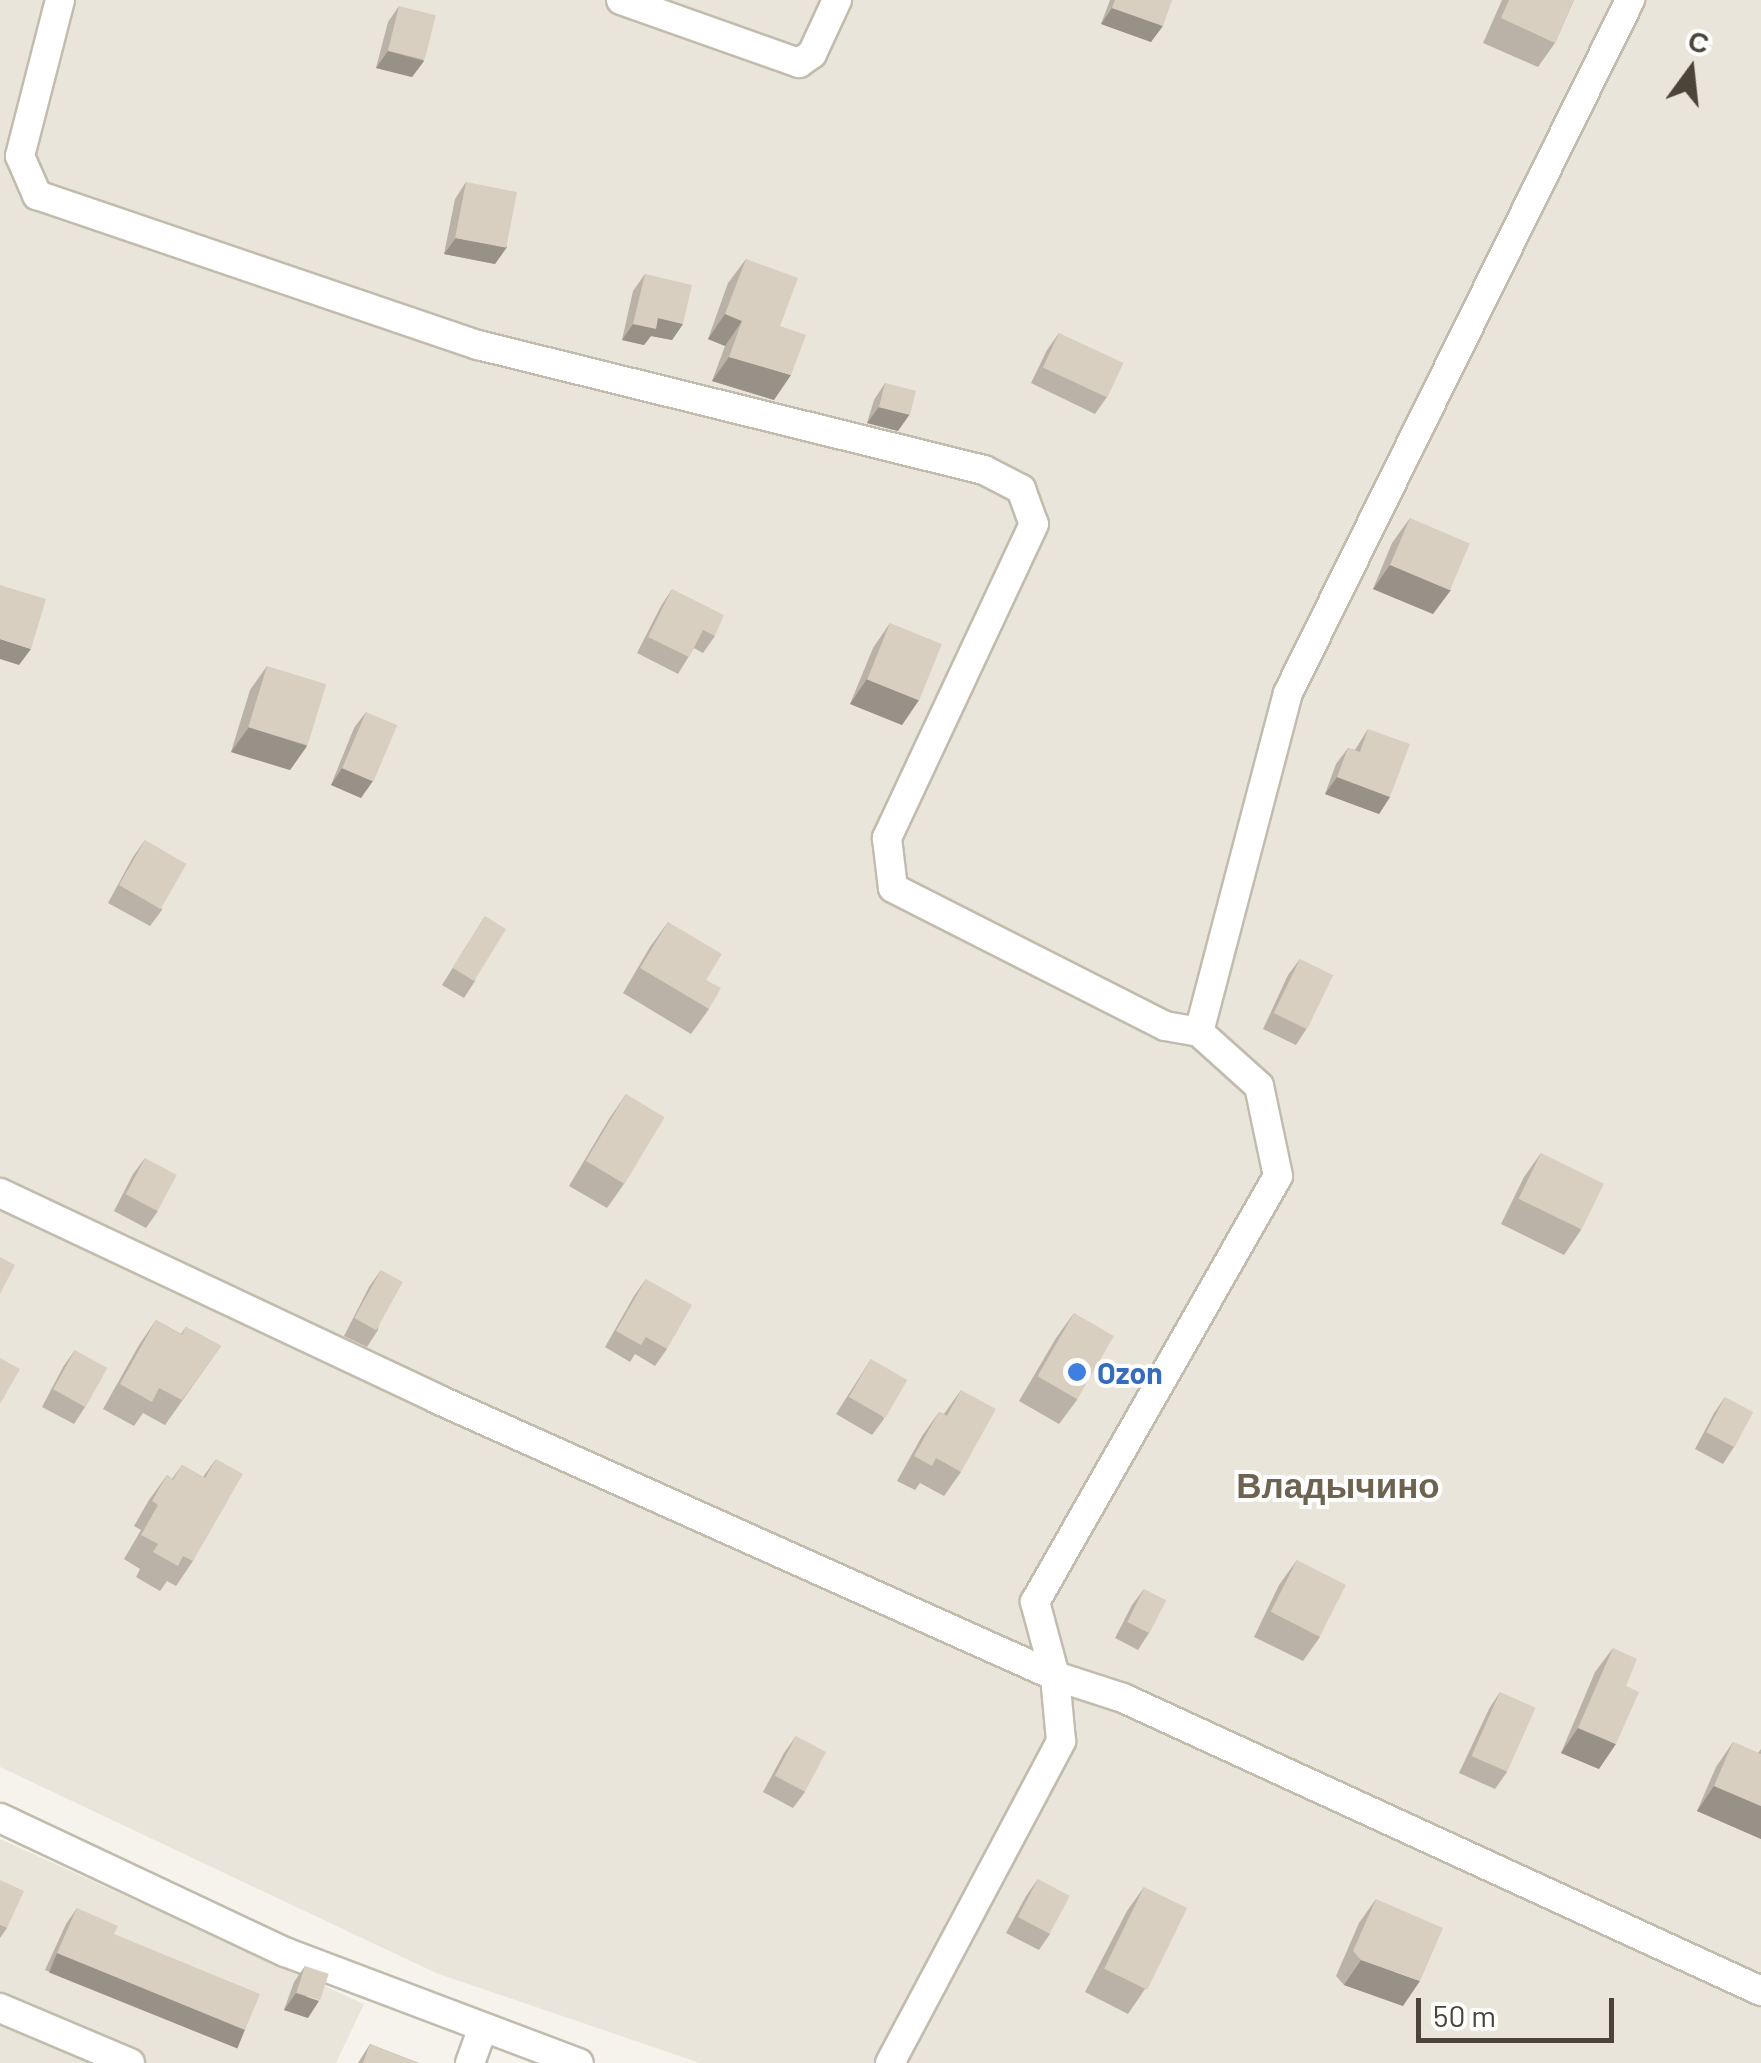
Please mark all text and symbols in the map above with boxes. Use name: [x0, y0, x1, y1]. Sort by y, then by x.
north arrow: [1641, 20, 1741, 120]
text: С: [1685, 22, 1713, 60]
place label: Ozon: [1097, 1354, 1163, 1390]
marker: Ozon: [1066, 1361, 1088, 1383]
district label: Владычино: [1236, 1463, 1440, 1505]
scale bar: [1421, 1978, 1618, 2040]
text: 50 m: [1433, 1997, 1496, 2033]

